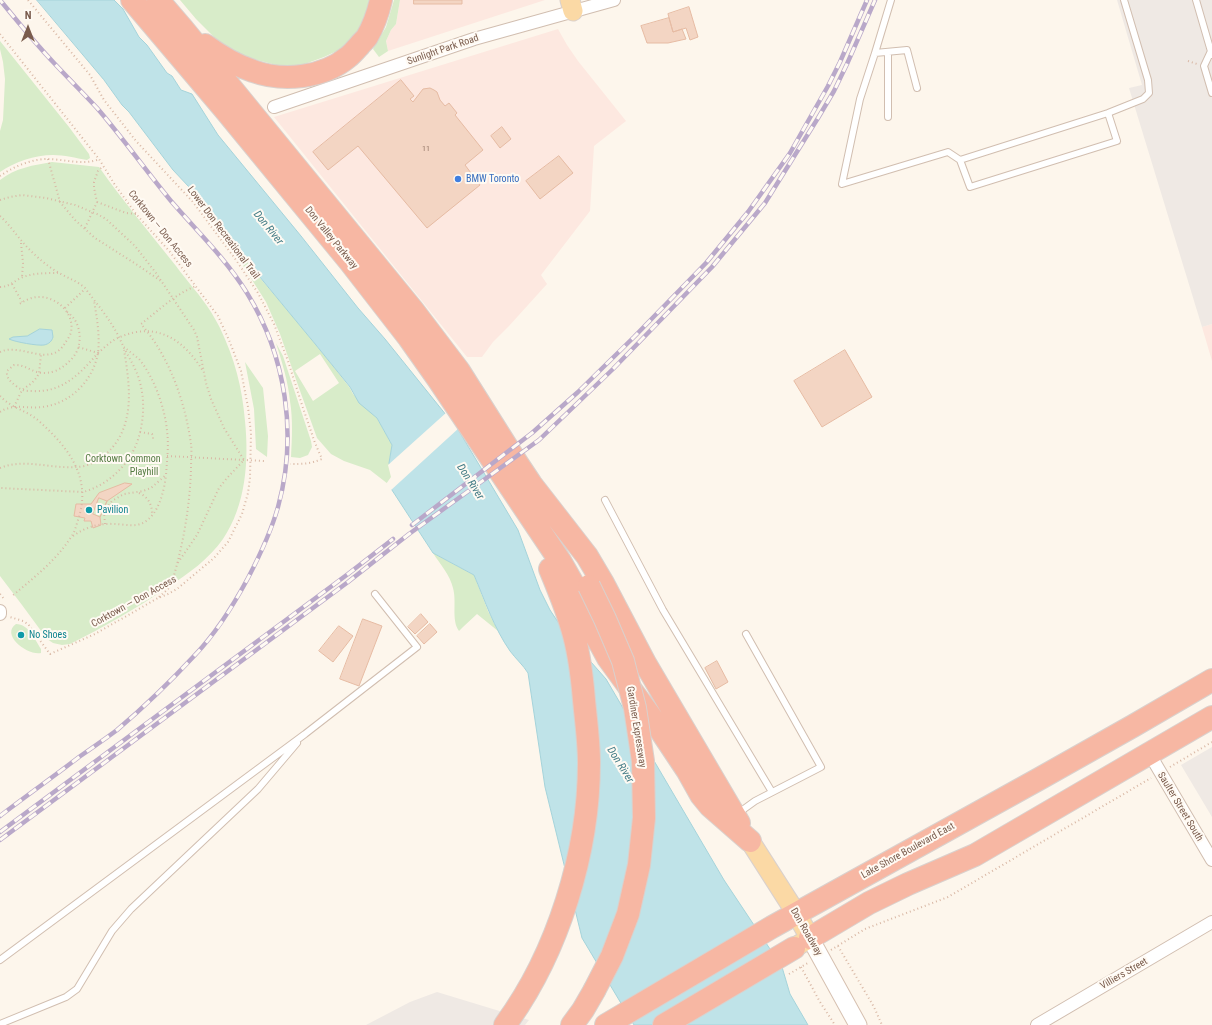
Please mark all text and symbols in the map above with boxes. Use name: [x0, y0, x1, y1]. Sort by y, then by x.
north arrow: [8, 8, 48, 48]
text: N: [25, 9, 31, 22]
street label: Sunlight Park Road: [406, 32, 480, 68]
house number: 11: [422, 144, 430, 154]
place label: BMW Toronto: [466, 173, 519, 185]
marker: BMW Toronto: [453, 174, 463, 184]
street label: Lower Don Recreational Trail: [184, 184, 262, 282]
street label: Corktown — Don Access: [125, 188, 195, 270]
street label: Don Valley Parkway: [302, 204, 360, 272]
water label: Don River: [250, 208, 286, 248]
park label: Corktown Common: [85, 453, 161, 465]
water label: Don River: [454, 462, 486, 502]
park label: Playhill: [130, 466, 158, 478]
place label: Pavilion: [97, 504, 128, 516]
marker: Pavilion: [84, 505, 94, 515]
street label: Corktown — Don Access: [89, 574, 179, 630]
place label: No Shoes: [29, 629, 67, 641]
marker: No Shoes: [16, 630, 26, 640]
street label: Gardiner Expressway: [624, 685, 648, 769]
water label: Don River: [604, 745, 636, 785]
street label: Saulter Street South: [1155, 770, 1205, 844]
street label: Lake Shore Boulevard East: [859, 820, 957, 882]
street label: Don Roadway: [787, 906, 825, 958]
street label: Villiers Street: [1098, 956, 1150, 992]

